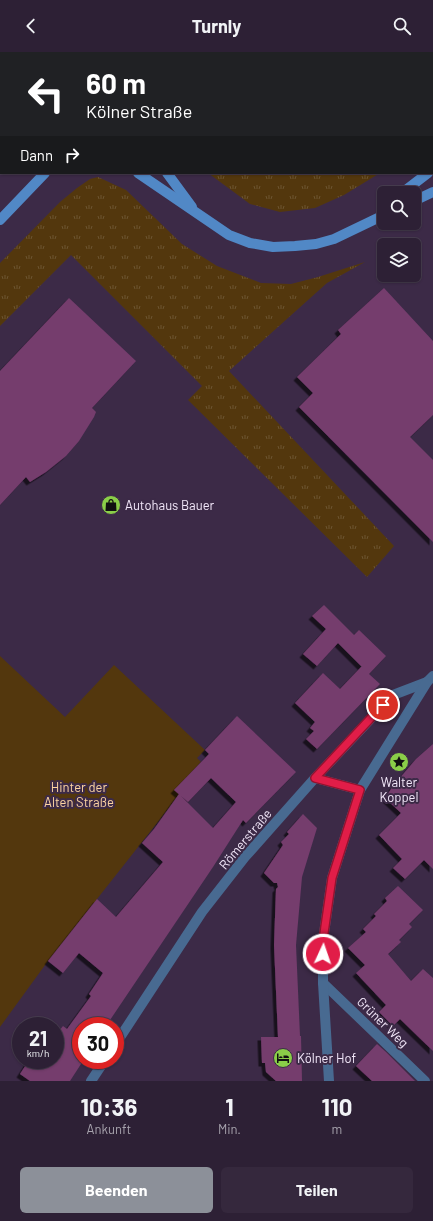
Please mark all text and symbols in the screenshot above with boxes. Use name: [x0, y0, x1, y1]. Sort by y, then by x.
icon: back: [20, 15, 42, 37]
text: Turnly: [192, 15, 241, 37]
icon: search: [391, 15, 413, 37]
text: 60 m: [86, 66, 146, 100]
icon: left: [20, 68, 72, 120]
text: Kölner Straße: [86, 100, 192, 122]
icon: right: [61, 144, 83, 166]
text: Dann: [20, 146, 53, 164]
map controls: [377, 186, 421, 282]
button: search: [377, 186, 421, 230]
button: layers: [377, 238, 421, 282]
shop icon: Autohaus Bauer: [100, 494, 122, 516]
place label: Autohaus Bauer: [125, 497, 215, 513]
pin: [366, 688, 400, 722]
icon: arrive: [372, 694, 394, 716]
place icon: Walter Koppel: [388, 751, 410, 773]
place label: Walter Koppel: [379, 774, 419, 805]
park label: Hinter der Alten Straße: [44, 779, 114, 810]
street label: Römerstraße: [215, 806, 275, 872]
position arrow: [302, 933, 344, 975]
street label: Grüner Weg: [354, 993, 412, 1051]
speed limit sign: 30: [72, 1017, 124, 1069]
text: 21: [29, 1026, 47, 1050]
text: km/h: [27, 1047, 49, 1059]
hotel icon: Kölner Hof: [272, 1047, 294, 1069]
place label: Kölner Hof: [297, 1050, 356, 1066]
text: 10:36: [81, 1092, 137, 1121]
text: 1: [225, 1092, 234, 1121]
text: 110: [322, 1092, 352, 1121]
text: Ankunft: [87, 1121, 131, 1137]
text: Min.: [218, 1121, 241, 1137]
text: m: [332, 1121, 342, 1137]
button: Beenden: [20, 1167, 213, 1213]
button: Teilen: [221, 1167, 413, 1213]

